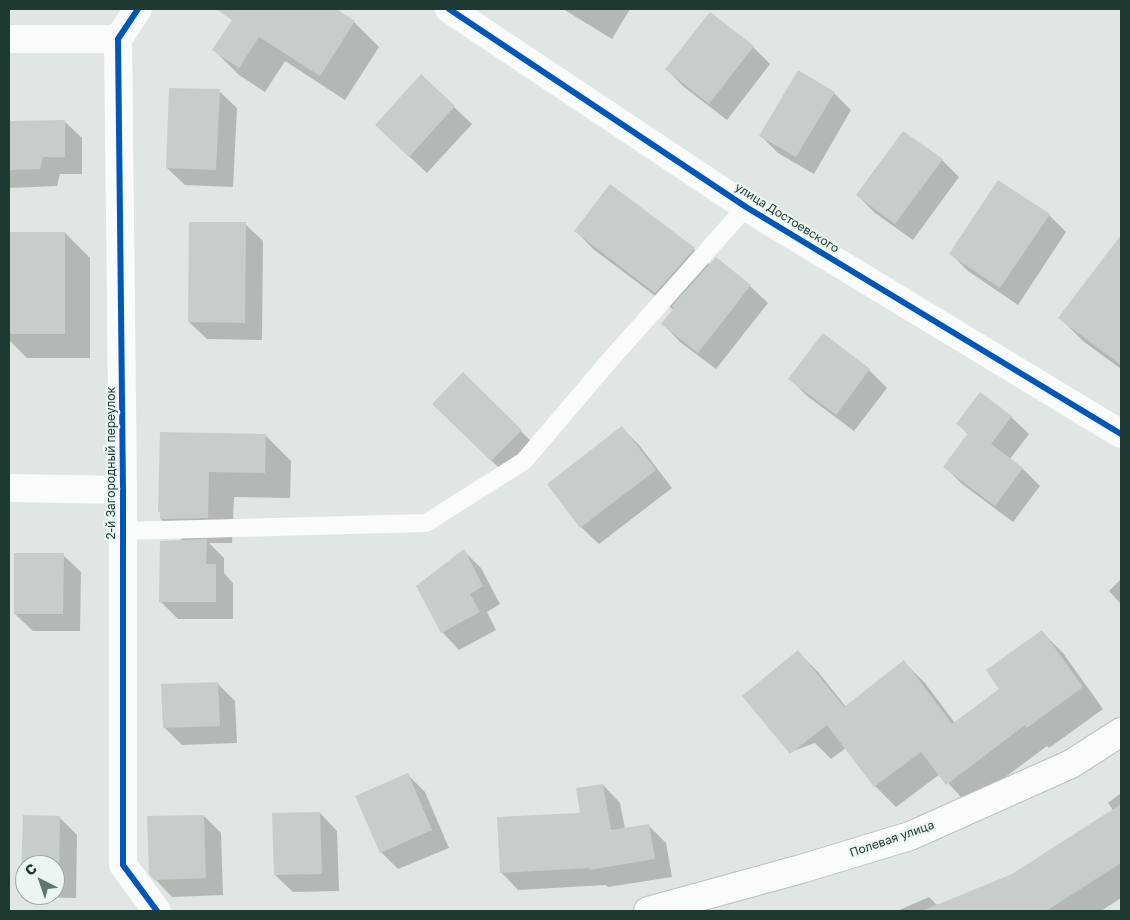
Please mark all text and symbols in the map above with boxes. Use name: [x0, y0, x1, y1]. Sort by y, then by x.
street label: улица Достоевского: [732, 180, 842, 256]
street label: 2-й Загородный переулок: [104, 387, 118, 539]
street label: Полевая улица: [848, 818, 936, 860]
north arrow: [15, 855, 65, 905]
text: С: [21, 859, 40, 879]

